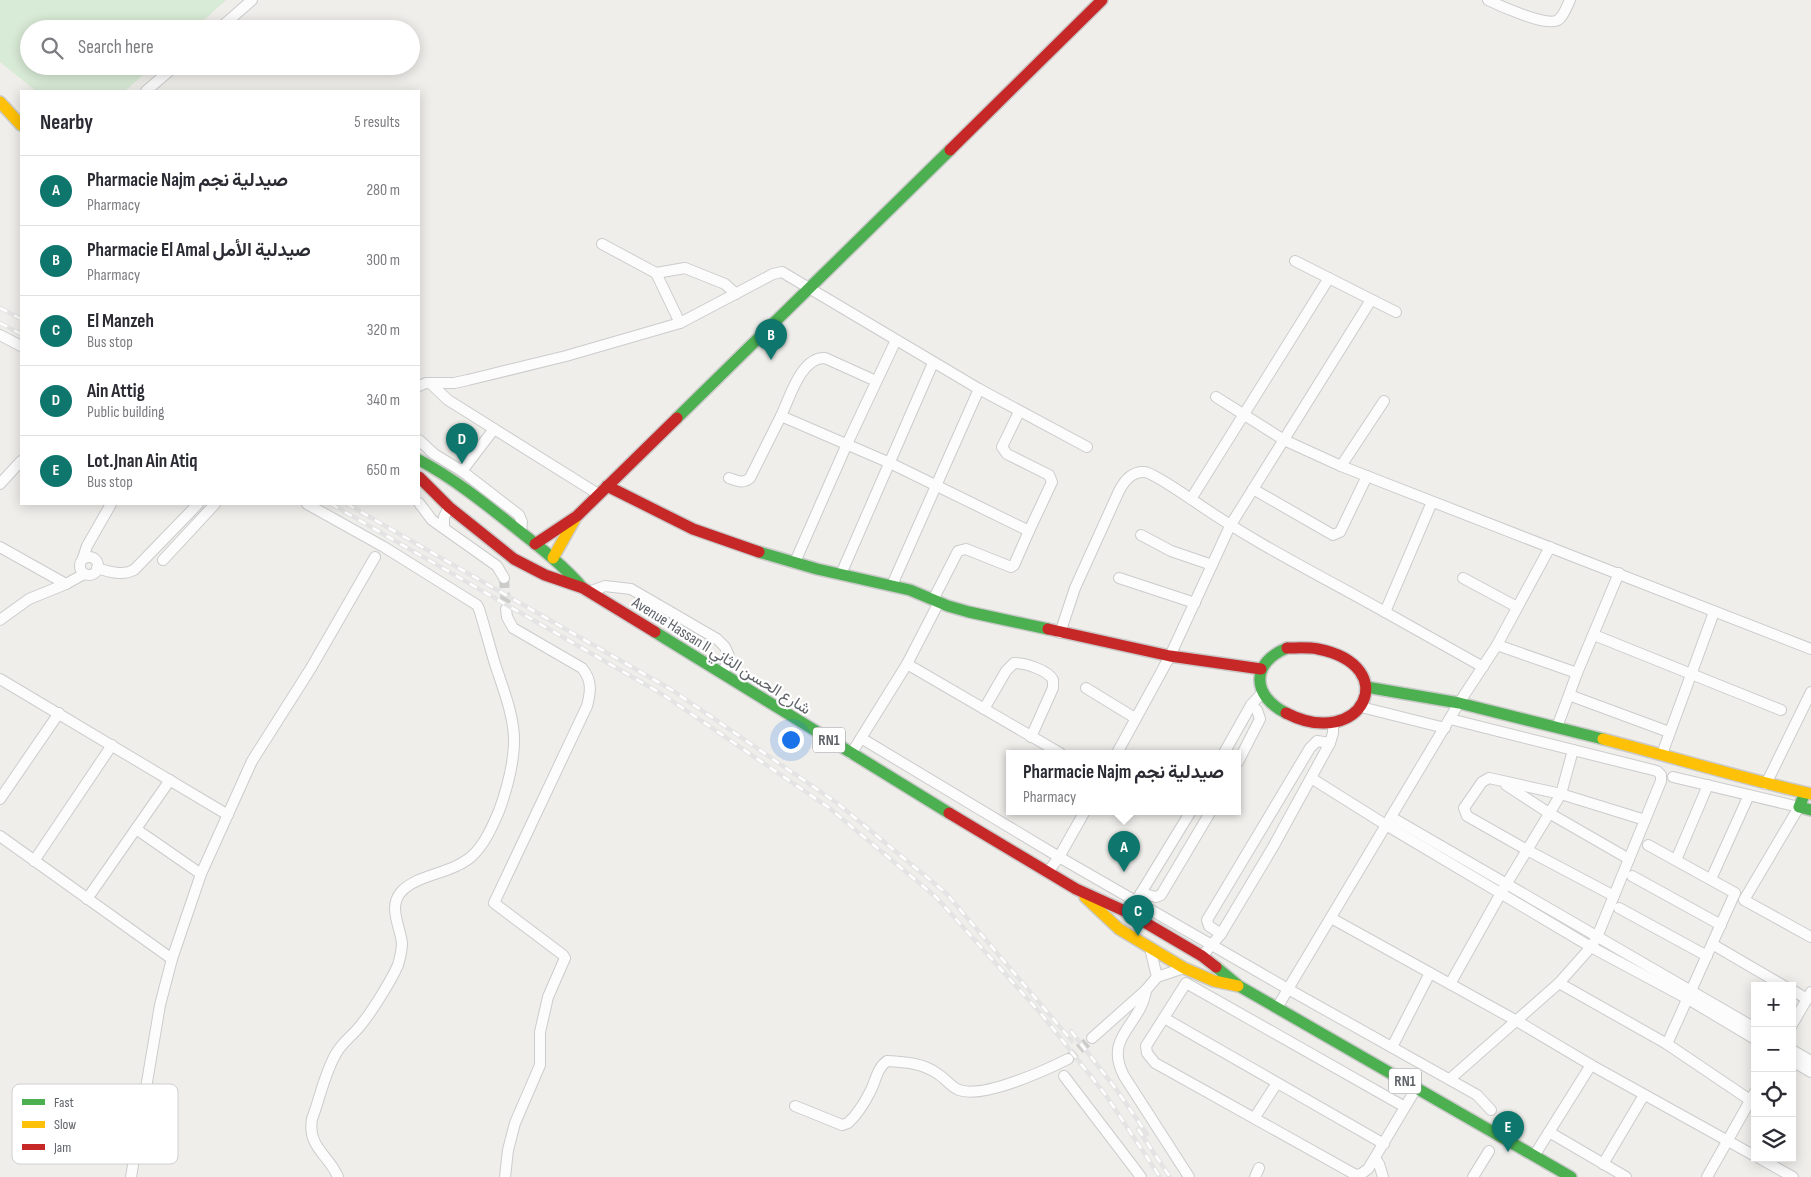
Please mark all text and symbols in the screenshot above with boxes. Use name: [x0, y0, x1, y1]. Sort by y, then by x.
search box: [20, 20, 420, 75]
icon: search: [38, 34, 66, 62]
text: Search here: [78, 36, 154, 59]
text: Nearby: [40, 110, 93, 135]
text: 5 results: [354, 113, 400, 132]
text: Pharmacie Najm صيدلية نجم: [87, 169, 288, 192]
text: A: [52, 181, 60, 200]
text: 280 m: [366, 181, 400, 200]
text: Pharmacy: [87, 196, 140, 215]
text: Pharmacie El Amal صيدلية الأمل: [87, 239, 311, 262]
text: B: [52, 251, 60, 270]
text: 300 m: [366, 251, 400, 270]
text: Pharmacy: [87, 266, 140, 285]
text: El Manzeh: [87, 310, 154, 333]
pin: B: [755, 319, 787, 360]
text: C: [52, 321, 60, 340]
text: 320 m: [367, 321, 400, 340]
text: Bus stop: [87, 333, 133, 352]
text: Ain Attig: [87, 380, 145, 403]
text: D: [52, 391, 60, 410]
text: 340 m: [367, 391, 400, 410]
text: Public building: [87, 403, 164, 422]
pin: D: [446, 423, 478, 464]
text: Lot.Jnan Ain Atiq: [87, 450, 198, 473]
text: E: [53, 461, 59, 480]
text: 650 m: [367, 461, 400, 480]
text: Bus stop: [87, 473, 133, 492]
street label: Avenue Hassan II شارع الحسن الثاني: [626, 593, 814, 722]
your location: [778, 727, 804, 753]
road number: RN1: [813, 728, 845, 752]
popup: [1006, 750, 1241, 815]
text: Pharmacie Najm صيدلية نجم: [1023, 761, 1224, 784]
text: Pharmacy: [1023, 788, 1076, 807]
pin: A: [1108, 831, 1140, 872]
pin: C: [1122, 895, 1154, 936]
map controls: [1751, 982, 1796, 1162]
button: +: [1751, 982, 1796, 1027]
button: −: [1751, 1027, 1796, 1072]
road number: RN1: [1389, 1068, 1421, 1094]
button: locate: [1751, 1072, 1796, 1117]
legend: [12, 1084, 178, 1164]
text: Fast: [54, 1094, 74, 1111]
pin: E: [1492, 1111, 1524, 1152]
text: Slow: [54, 1116, 76, 1133]
button: layers: [1751, 1117, 1796, 1162]
text: Jam: [53, 1139, 71, 1156]

